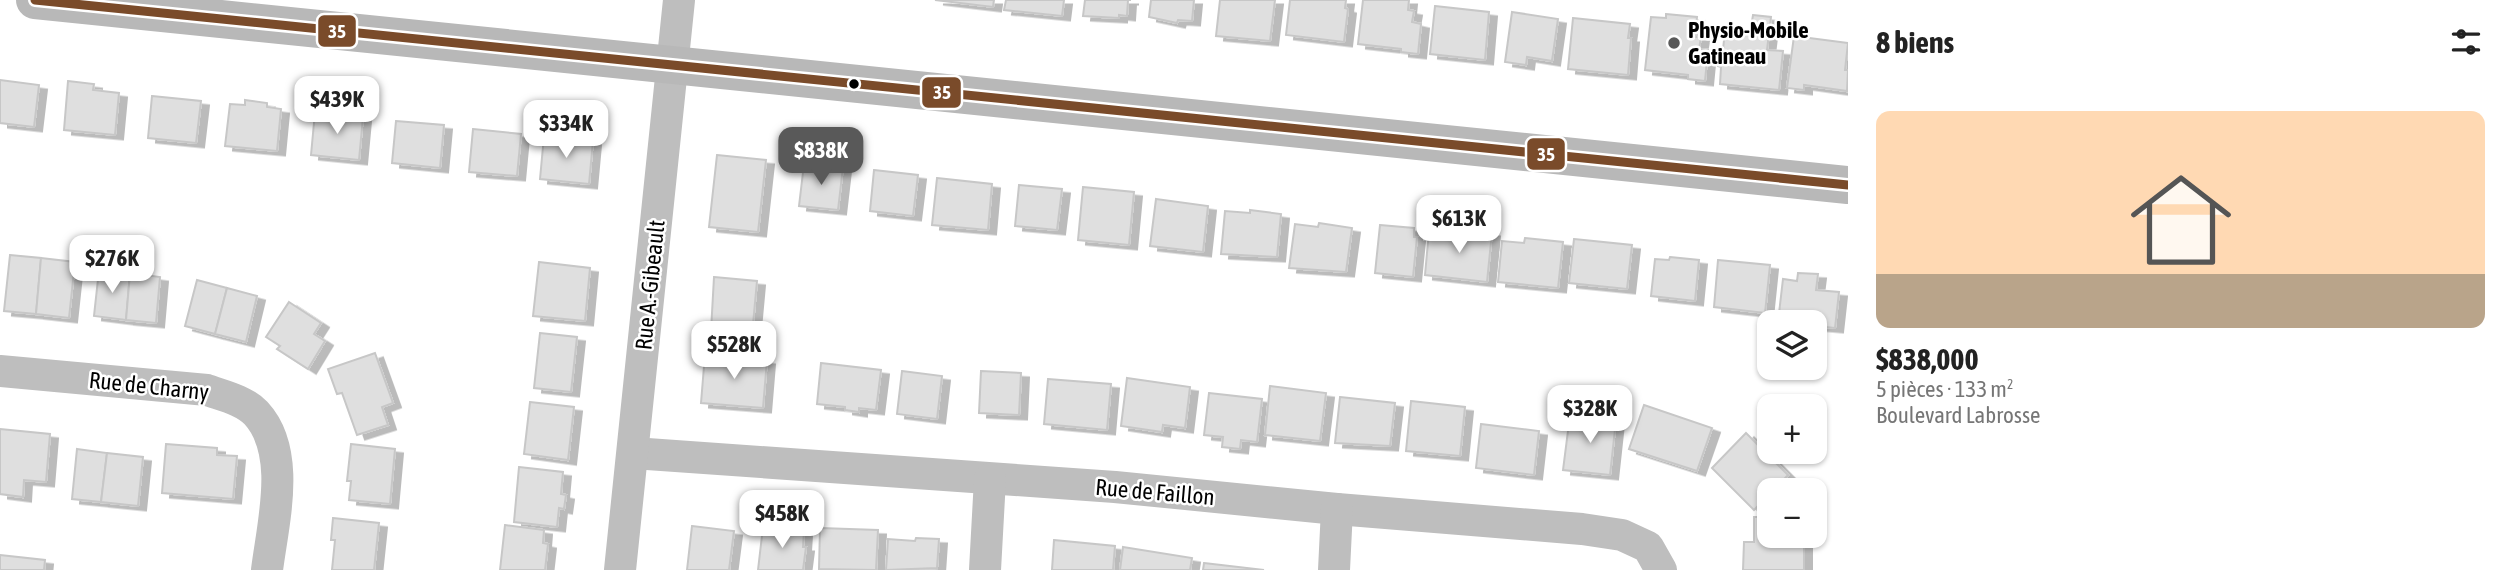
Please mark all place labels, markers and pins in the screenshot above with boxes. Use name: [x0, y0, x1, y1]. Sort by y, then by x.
place label: Physio-Mobile Gatineau: [1688, 17, 1809, 69]
marker: Physio-Mobile Gatineau: [1666, 35, 1682, 51]
pin: $439K: [288, 76, 386, 136]
unlabelled marker: [847, 77, 861, 91]
pin: $334K: [517, 100, 615, 160]
pin: $838K: [772, 128, 870, 187]
pin: $613K: [1410, 196, 1508, 255]
pin: $276K: [63, 236, 161, 295]
pin: $528K: [685, 322, 783, 381]
pin: $328K: [1541, 386, 1639, 445]
pin: $458K: [733, 490, 831, 550]

